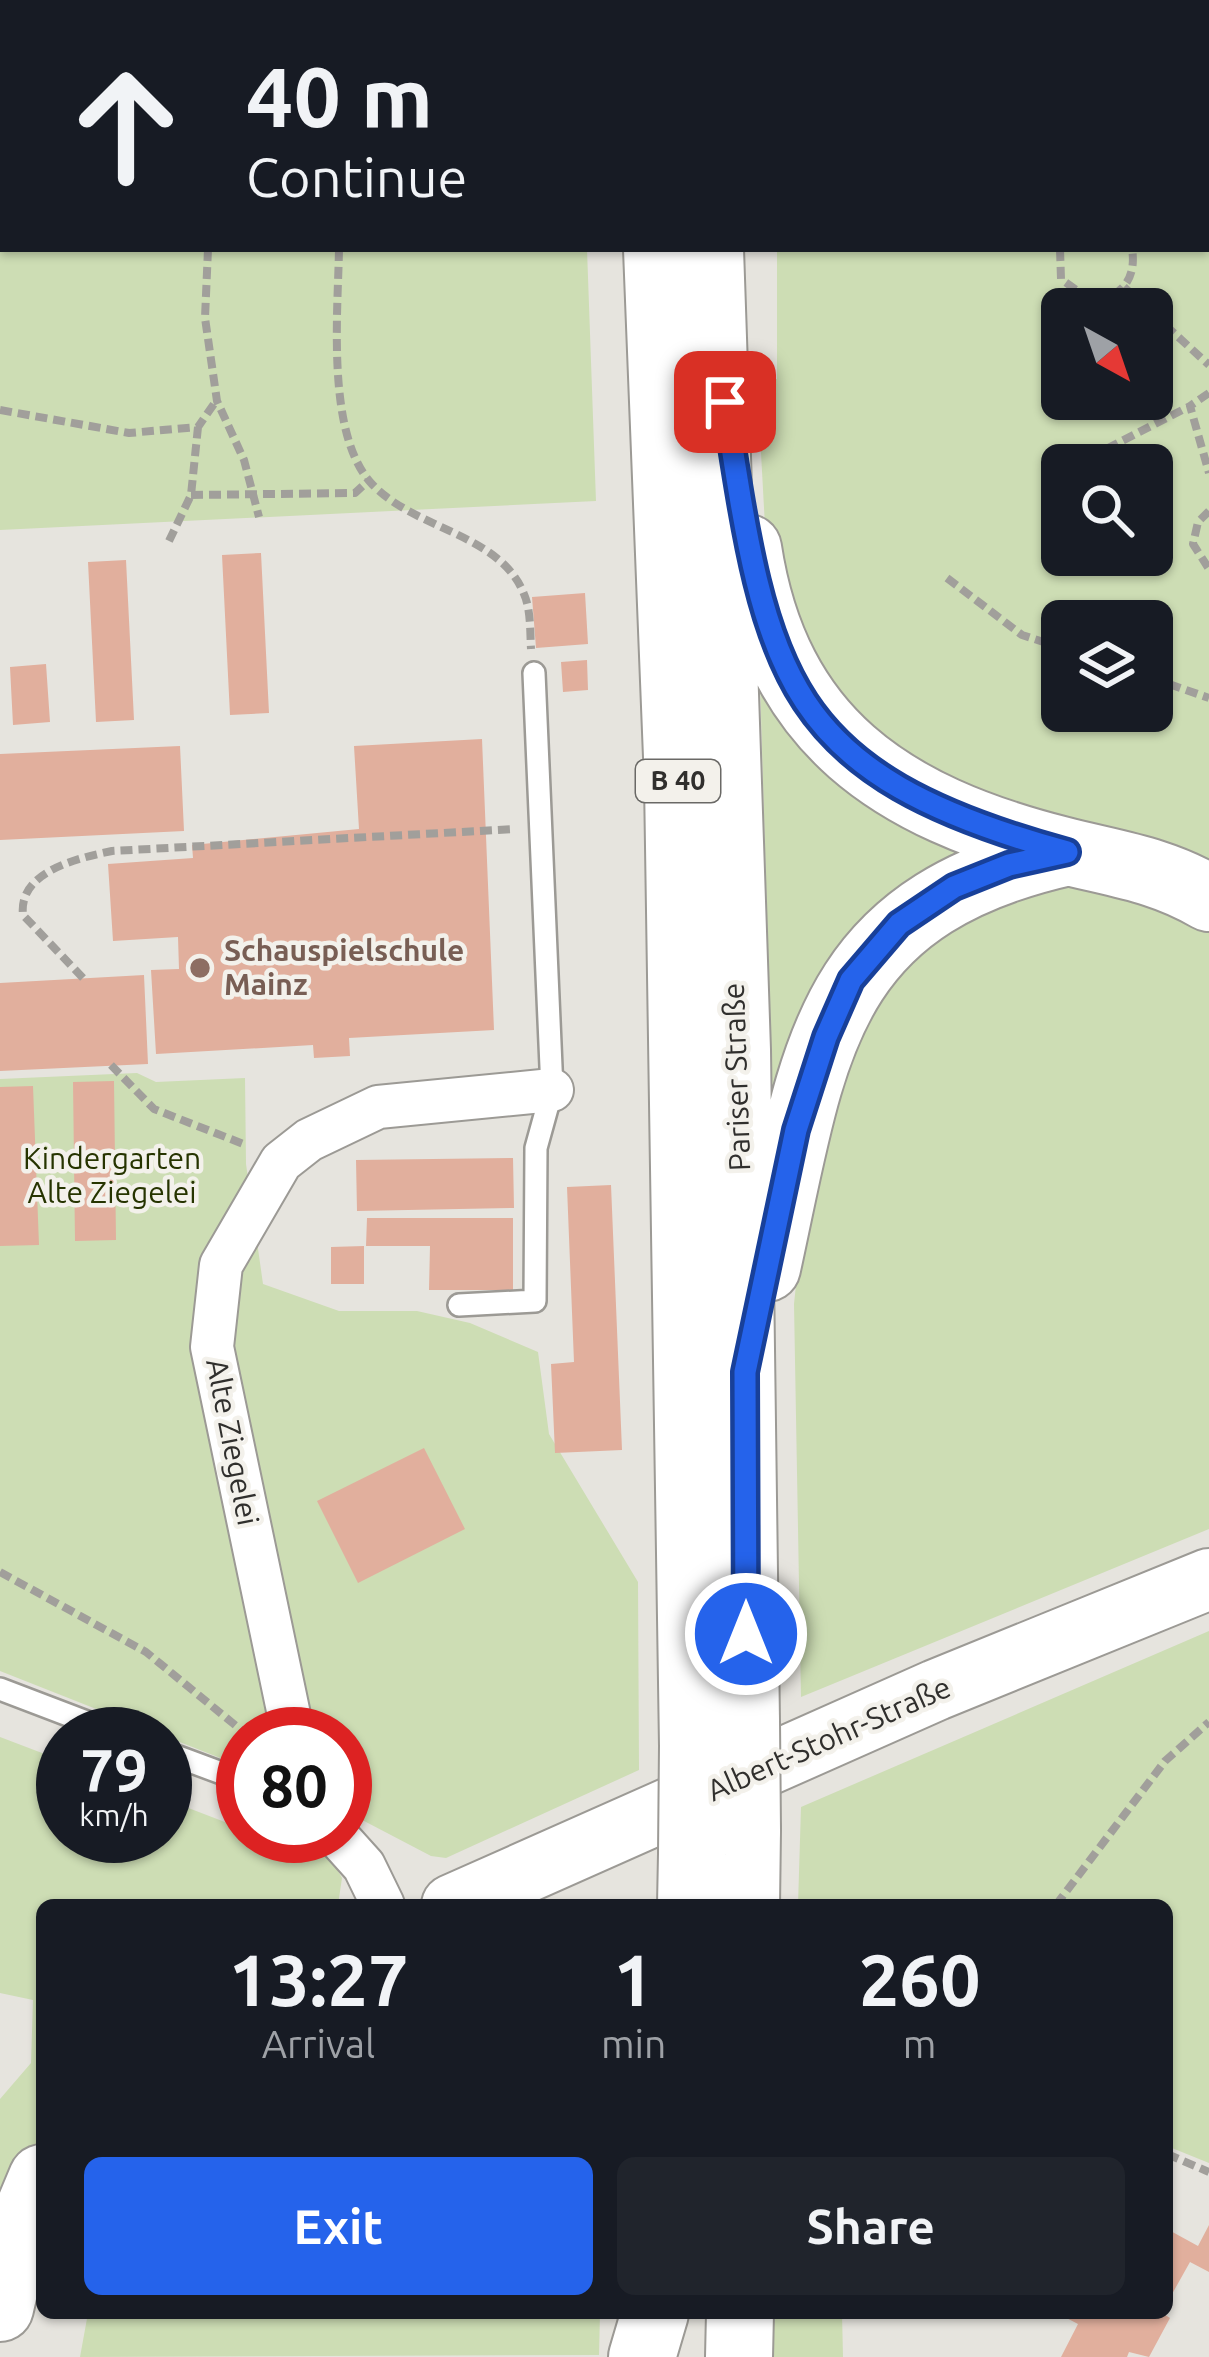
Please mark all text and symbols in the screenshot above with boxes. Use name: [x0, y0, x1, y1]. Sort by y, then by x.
icon: ahead: [48, 48, 204, 204]
text: 40 m: [246, 49, 433, 143]
text: Continue: [246, 147, 467, 207]
north arrow: [1041, 288, 1173, 420]
map controls: [1041, 288, 1173, 732]
pin: [674, 351, 776, 453]
icon: arrive: [692, 369, 758, 435]
button: search: [1041, 444, 1173, 576]
button: layers: [1041, 600, 1173, 732]
road number: B 40: [636, 760, 720, 802]
place label: Schauspielschule Mainz: [224, 933, 464, 1001]
marker: Schauspielschule Mainz: [187, 955, 213, 981]
street label: Pariser Straße: [716, 982, 756, 1172]
park label: Kindergarten Alte Ziegelei: [23, 1141, 201, 1209]
street label: Alte Ziegelei: [200, 1356, 266, 1528]
position arrow: [683, 1571, 809, 1697]
street label: Albert-Stohr-Straße: [702, 1669, 956, 1807]
speed limit sign: 80: [216, 1707, 372, 1863]
text: 79: [80, 1736, 148, 1803]
text: km/h: [79, 1798, 149, 1832]
text: 13:27: [228, 1939, 409, 2020]
text: 1: [613, 1939, 654, 2020]
text: 260: [859, 1939, 981, 2020]
text: Arrival: [262, 2022, 375, 2065]
text: min: [601, 2022, 666, 2065]
text: m: [903, 2022, 936, 2065]
button: Exit: [84, 2157, 593, 2295]
button: Share: [617, 2157, 1125, 2295]

